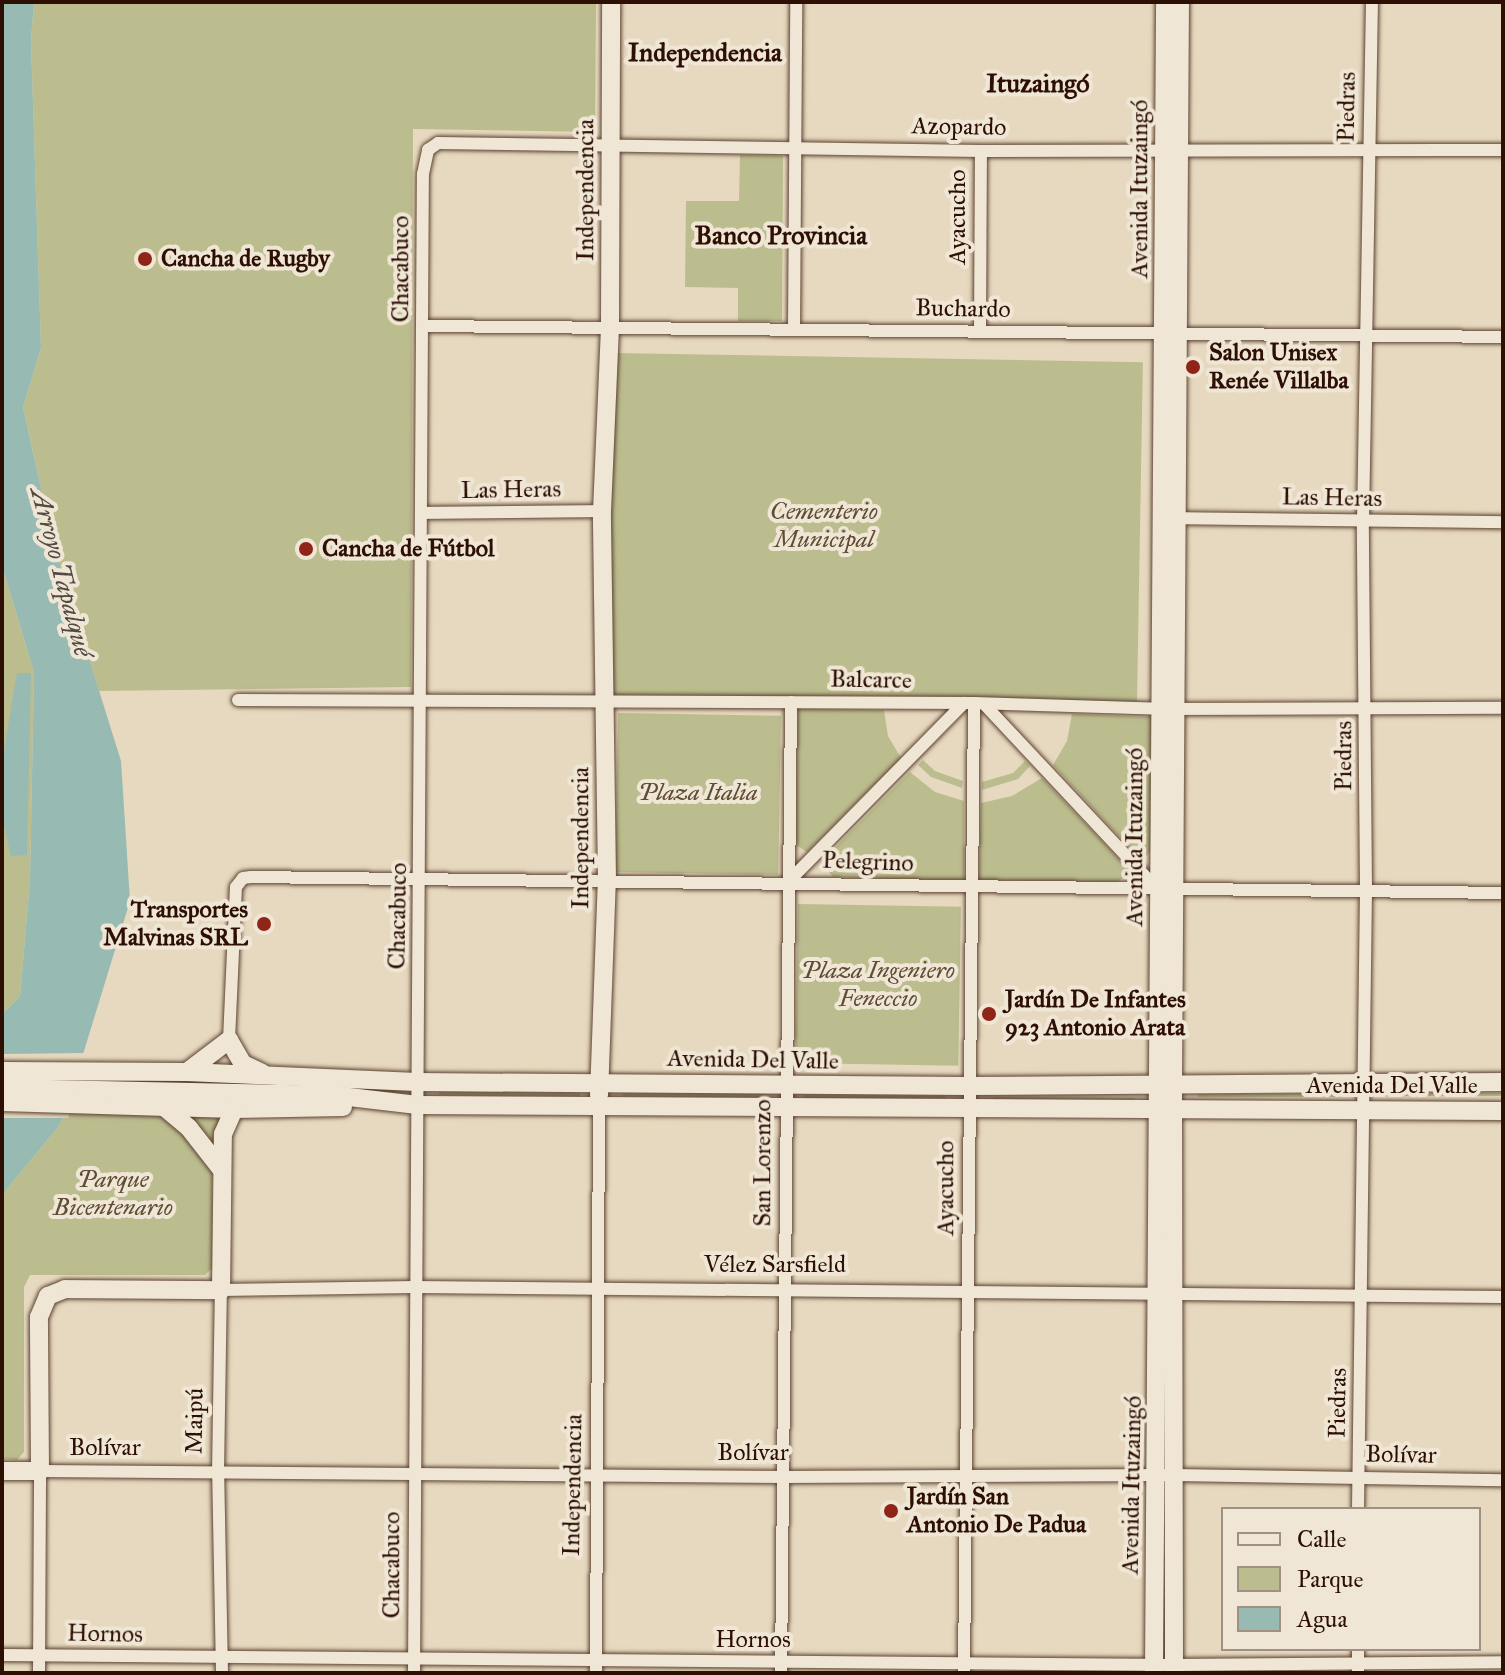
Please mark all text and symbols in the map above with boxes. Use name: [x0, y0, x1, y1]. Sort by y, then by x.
district label: Independencia: [628, 37, 782, 69]
district label: Ituzaingó: [986, 68, 1090, 100]
street label: Piedras: [1332, 72, 1362, 142]
street label: Avenida Ituzaingó: [1126, 100, 1154, 278]
street label: Azopardo: [911, 112, 1007, 142]
street label: Independencia: [572, 119, 600, 261]
street label: Ayacucho: [944, 169, 972, 265]
street label: Chacabuco: [387, 216, 415, 322]
district label: Banco Provincia: [695, 220, 867, 252]
place label: Cancha de Rugby: [161, 245, 330, 273]
marker: Cancha de Rugby: [136, 250, 154, 268]
street label: Buchardo: [915, 294, 1011, 324]
place label: Salon Unisex Renée Villalba: [1209, 339, 1349, 395]
marker: Salon Unisex Renée Villalba: [1184, 358, 1202, 376]
street label: Las Heras: [461, 475, 561, 505]
street label: Las Heras: [1282, 483, 1382, 513]
water label: Arroyo Tapalqué: [23, 484, 99, 660]
park label: Cementerio Municipal: [770, 498, 878, 554]
place label: Cancha de Fútbol: [322, 535, 494, 563]
marker: Cancha de Fútbol: [297, 540, 315, 558]
street label: Balcarce: [830, 665, 912, 695]
street label: Piedras: [1330, 721, 1358, 791]
street label: Avenida Ituzaingó: [1121, 748, 1149, 926]
street label: Independencia: [567, 767, 595, 909]
park label: Plaza Italia: [638, 779, 758, 807]
street label: Pelegrino: [822, 846, 914, 878]
street label: Chacabuco: [383, 862, 413, 970]
place label: Transportes Malvinas SRL: [103, 896, 248, 952]
marker: Transportes Malvinas SRL: [255, 915, 273, 933]
park label: Plaza Ingeniero Feneccio: [801, 957, 955, 1013]
place label: Jardín De Infantes 923 Antonio Arata: [1005, 986, 1186, 1042]
marker: Jardín De Infantes 923 Antonio Arata: [980, 1005, 998, 1023]
street label: Avenida Del Valle: [667, 1044, 839, 1076]
street label: Avenida Del Valle: [1306, 1072, 1478, 1100]
street label: San Lorenzo: [749, 1099, 777, 1227]
street label: Ayacucho: [932, 1140, 960, 1236]
park label: Parque Bicentenario: [53, 1166, 173, 1222]
street label: Vélez Sarsfield: [704, 1251, 846, 1279]
street label: Piedras: [1323, 1368, 1353, 1438]
street label: Maipú: [180, 1388, 210, 1454]
street label: Avenida Ituzaingó: [1116, 1395, 1148, 1575]
street label: Independencia: [557, 1414, 589, 1556]
street label: Bolívar: [69, 1434, 141, 1462]
street label: Bolívar: [717, 1439, 789, 1467]
street label: Bolívar: [1365, 1440, 1437, 1470]
place label: Jardín San Antonio De Padua: [907, 1483, 1086, 1539]
marker: Jardín San Antonio De Padua: [882, 1502, 900, 1520]
legend: [1221, 1507, 1481, 1651]
street label: Chacabuco: [378, 1512, 406, 1618]
text: Calle: [1297, 1524, 1346, 1554]
text: Parque: [1297, 1564, 1364, 1594]
text: Agua: [1297, 1604, 1348, 1634]
street label: Hornos: [67, 1619, 143, 1649]
street label: Hornos: [715, 1626, 791, 1654]

